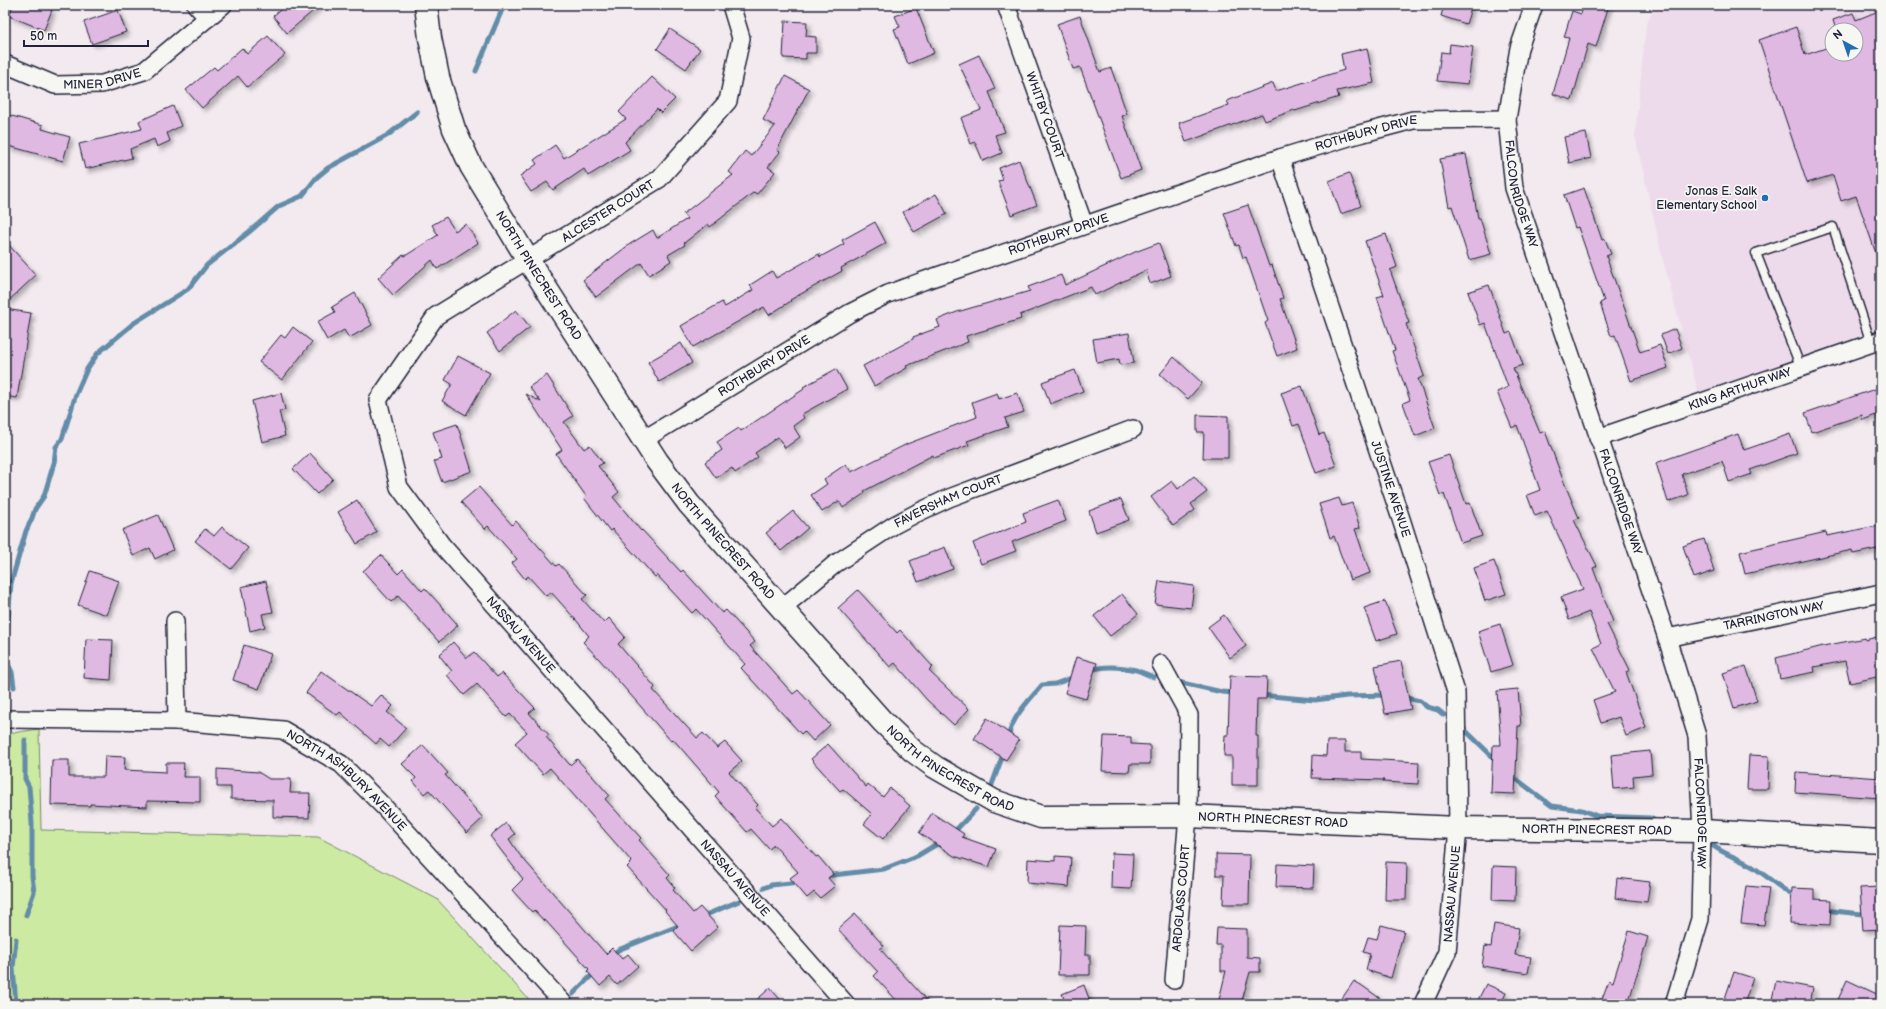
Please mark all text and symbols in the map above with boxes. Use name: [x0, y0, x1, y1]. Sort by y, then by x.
scale bar: [24, 22, 148, 48]
north arrow: [1824, 22, 1864, 62]
text: N: [1831, 27, 1845, 42]
text: 50 m: [30, 29, 57, 44]
street label: MINER DRIVE: [63, 65, 143, 93]
street label: WHITBY COURT: [1022, 70, 1067, 162]
street label: ROTHBURY DRIVE: [1313, 113, 1417, 155]
street label: FALCONRIDGE WAY: [1501, 139, 1541, 251]
street label: ALCESTER COURT: [559, 176, 658, 246]
place label: Jonas E. Salk Elementary School: [1656, 184, 1757, 213]
marker: Jonas E. Salk Elementary School: [1760, 193, 1770, 203]
street label: NORTH PINECREST ROAD: [492, 208, 585, 344]
street label: ROTHBURY DRIVE: [1006, 211, 1111, 259]
street label: ROTHBURY DRIVE: [715, 332, 813, 400]
street label: KING ARTHUR WAY: [1686, 364, 1794, 414]
street label: JUSTINE AVENUE: [1367, 439, 1413, 539]
street label: FALCONRIDGE WAY: [1595, 447, 1645, 558]
street label: FAVERSHAM COURT: [892, 471, 1005, 531]
street label: NORTH PINECREST ROAD: [668, 480, 778, 603]
street label: NASSAU AVENUE: [483, 594, 558, 677]
street label: TARRINGTON WAY: [1722, 598, 1826, 634]
street label: NORTH PINECREST ROAD: [883, 722, 1016, 815]
street label: NORTH ASHBURY AVENUE: [284, 727, 409, 834]
street label: FALCONRIDGE WAY: [1690, 757, 1709, 870]
street label: NORTH PINECREST ROAD: [1198, 809, 1348, 831]
street label: NORTH PINECREST ROAD: [1522, 822, 1672, 839]
street label: NASSAU AVENUE: [697, 837, 773, 920]
street label: ARDGLASS COURT: [1169, 843, 1194, 952]
street label: NASSAU AVENUE: [1441, 845, 1464, 943]

